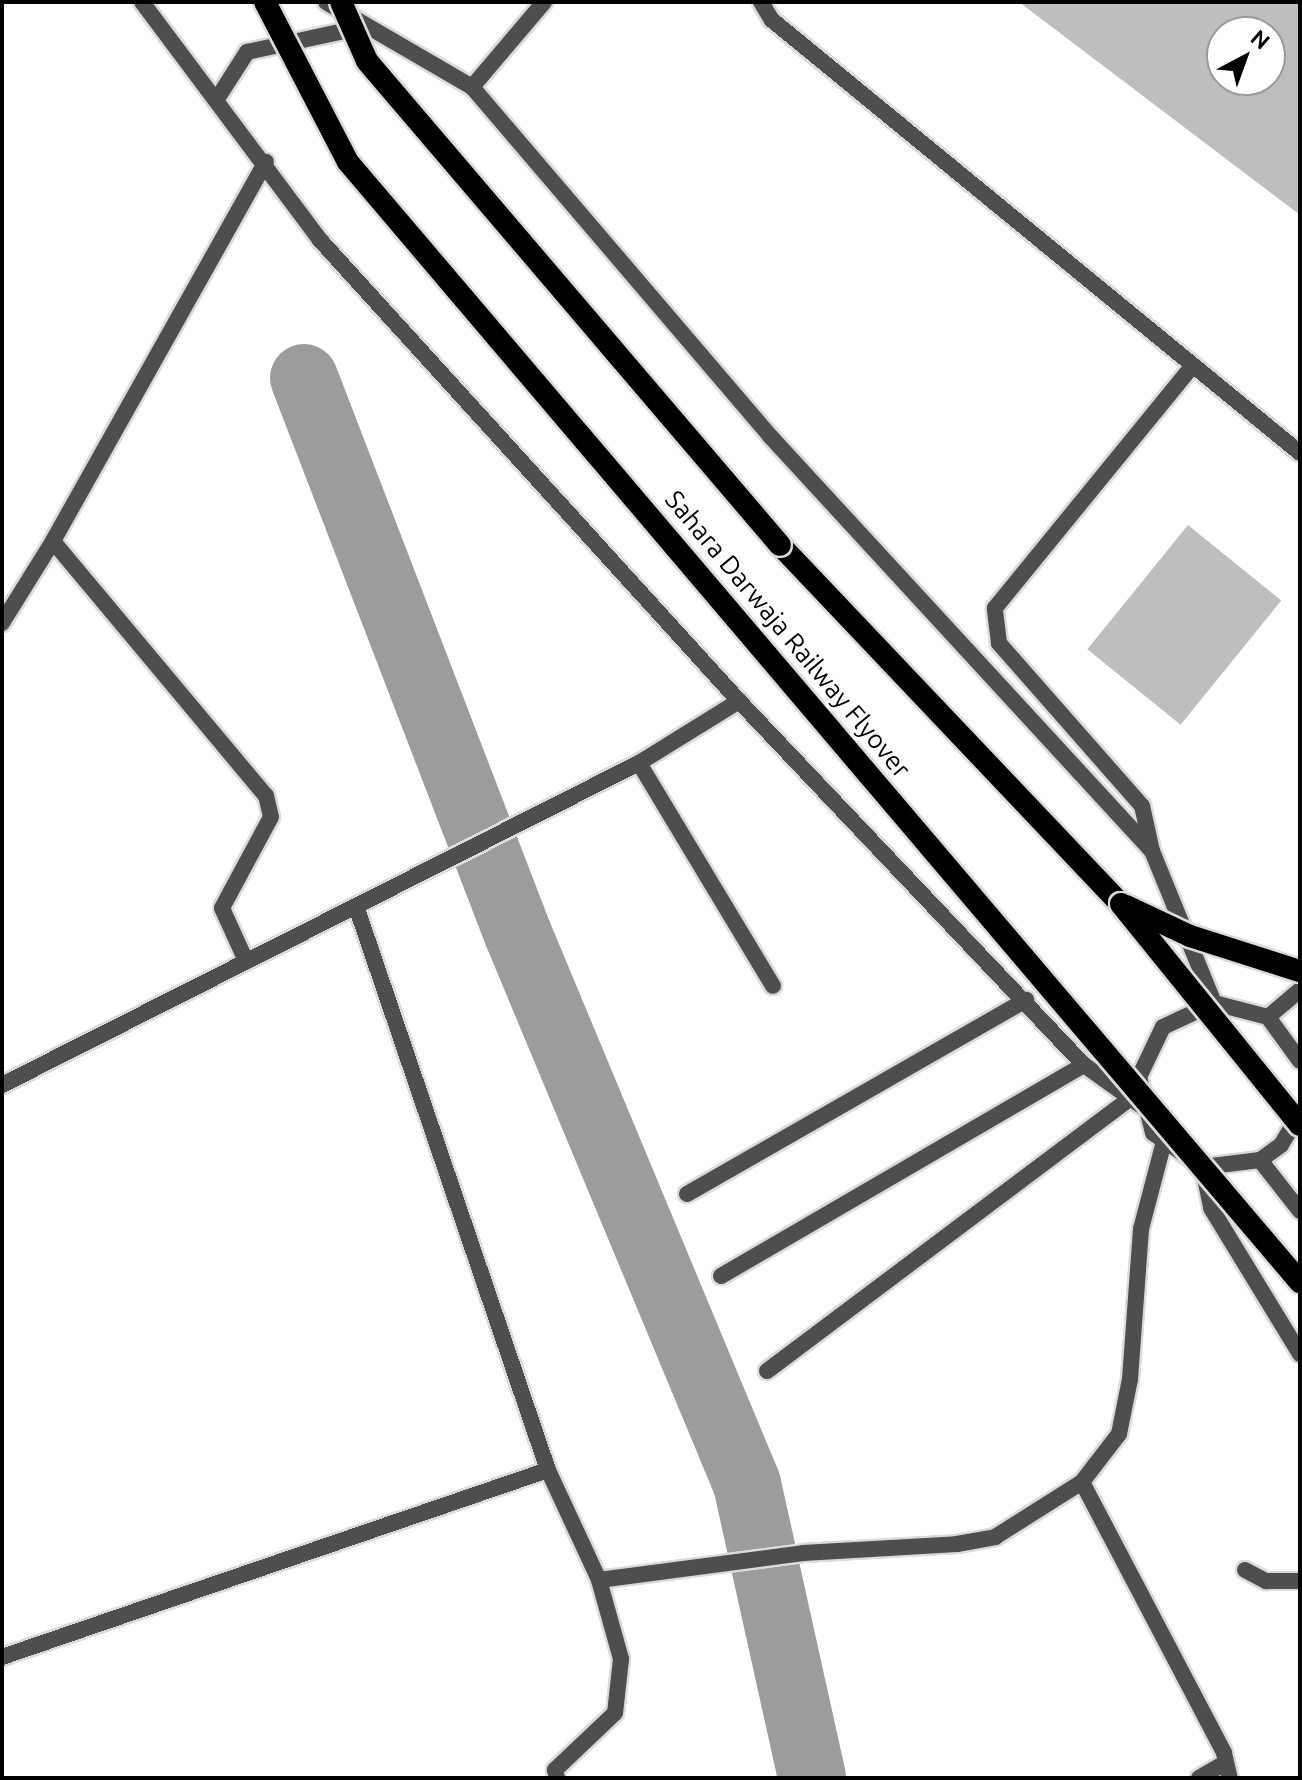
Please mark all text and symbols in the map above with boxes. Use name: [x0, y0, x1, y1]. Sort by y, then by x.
north arrow: [1206, 16, 1286, 96]
text: N: [1246, 24, 1275, 54]
street label: Sahara Darwaja Railway Flyover: [659, 484, 917, 784]

